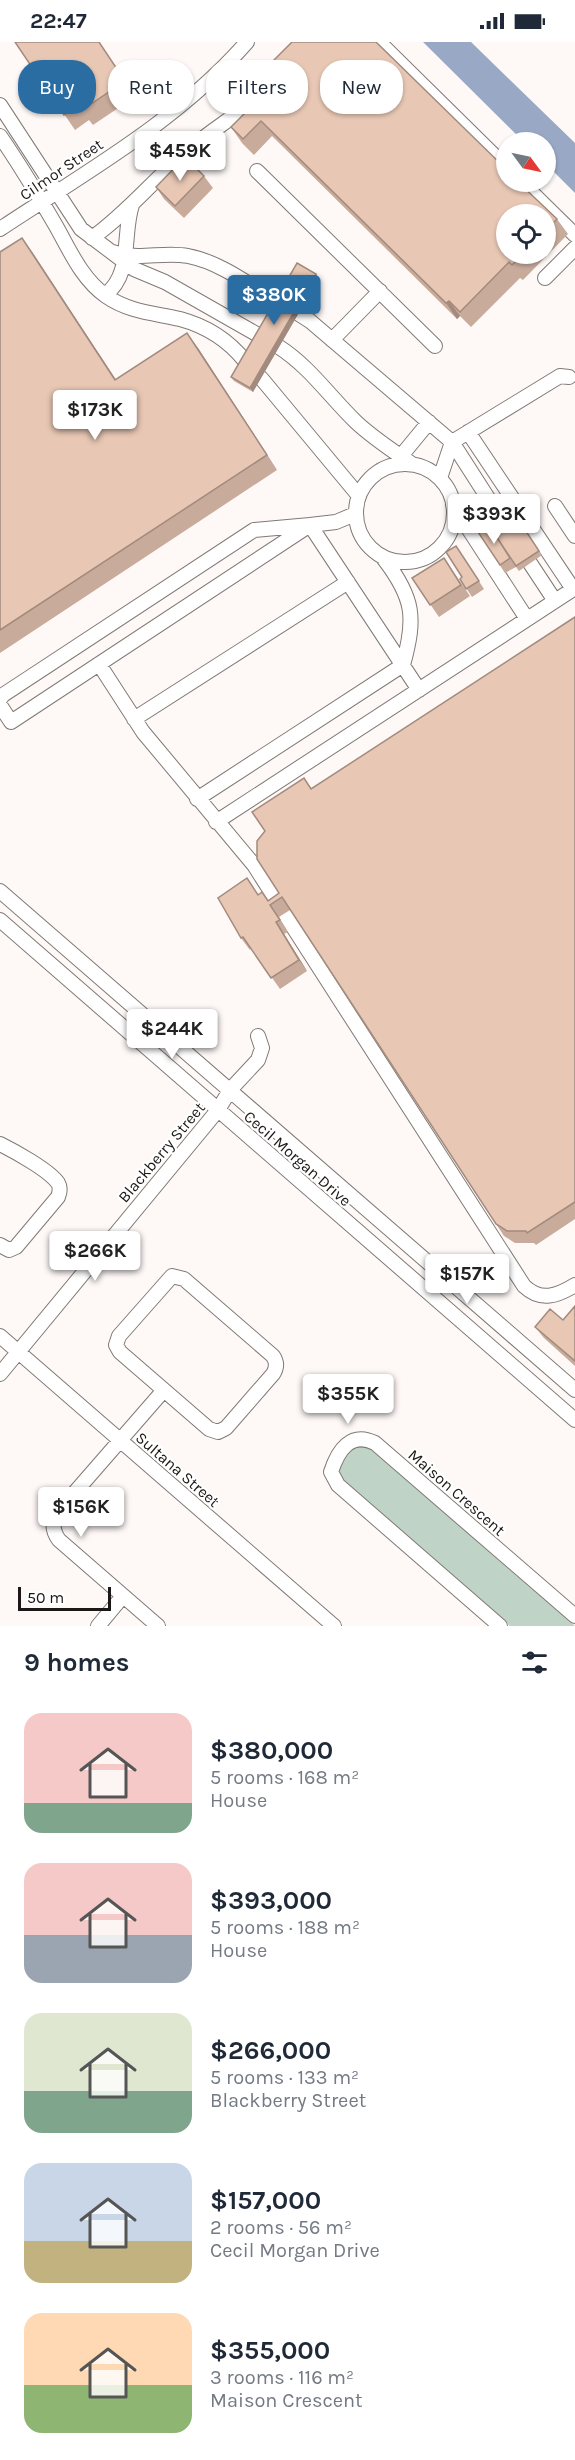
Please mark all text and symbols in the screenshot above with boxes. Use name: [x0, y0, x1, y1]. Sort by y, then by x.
text: 22:47: [30, 8, 87, 34]
chip: Buy: [18, 60, 96, 114]
chip: Rent: [108, 60, 194, 114]
chip: Filters: [206, 60, 308, 114]
chip: New: [320, 60, 403, 114]
pin: $459K: [138, 131, 222, 182]
north arrow: [496, 132, 556, 192]
map controls: [496, 132, 556, 264]
street label: Cilmor Street: [16, 135, 107, 204]
text: $459K: [149, 139, 211, 162]
button: locate: [496, 204, 556, 264]
pin: $380K: [232, 275, 316, 326]
text: $380K: [242, 283, 306, 306]
pin: $173K: [53, 390, 137, 441]
text: $173K: [67, 398, 123, 421]
pin: $393K: [452, 494, 536, 545]
text: $393K: [462, 502, 526, 525]
pin: $244K: [130, 1009, 214, 1060]
text: $244K: [141, 1017, 203, 1040]
street label: Blackberry Street: [114, 1098, 209, 1206]
street label: Cecil Morgan Drive: [240, 1107, 355, 1210]
pin: $266K: [53, 1231, 137, 1282]
text: $266K: [63, 1239, 127, 1262]
pin: $157K: [425, 1254, 509, 1305]
text: $157K: [439, 1262, 495, 1285]
pin: $355K: [306, 1374, 390, 1425]
text: $355K: [317, 1382, 379, 1405]
street label: Sultana Street: [132, 1428, 223, 1511]
street label: Maison Crescent: [404, 1445, 509, 1540]
pin: $156K: [39, 1487, 123, 1538]
text: $156K: [52, 1495, 110, 1518]
scale bar: [18, 1584, 111, 1612]
text: 50 m: [27, 1588, 64, 1607]
icon: filters: [518, 1646, 551, 1679]
text: 9 homes: [24, 1647, 130, 1678]
text: $380,000: [210, 1735, 333, 1766]
icon: home: [72, 1737, 144, 1809]
text: 5 rooms · 168 m²: [210, 1766, 359, 1789]
text: House: [210, 1789, 267, 1812]
text: $393,000: [210, 1885, 332, 1916]
icon: home: [72, 1887, 144, 1959]
text: 5 rooms · 188 m²: [210, 1916, 360, 1939]
text: House: [210, 1939, 267, 1962]
text: $266,000: [210, 2035, 331, 2066]
icon: home: [72, 2037, 144, 2109]
text: 5 rooms · 133 m²: [210, 2066, 359, 2089]
text: Blackberry Street: [210, 2089, 366, 2112]
text: $157,000: [210, 2185, 321, 2216]
icon: home: [72, 2187, 144, 2259]
text: 2 rooms · 56 m²: [210, 2216, 352, 2239]
text: Cecil Morgan Drive: [210, 2239, 380, 2262]
text: $355,000: [210, 2335, 330, 2366]
icon: home: [72, 2337, 144, 2409]
text: 3 rooms · 116 m²: [210, 2366, 354, 2389]
text: Maison Crescent: [210, 2389, 363, 2412]

